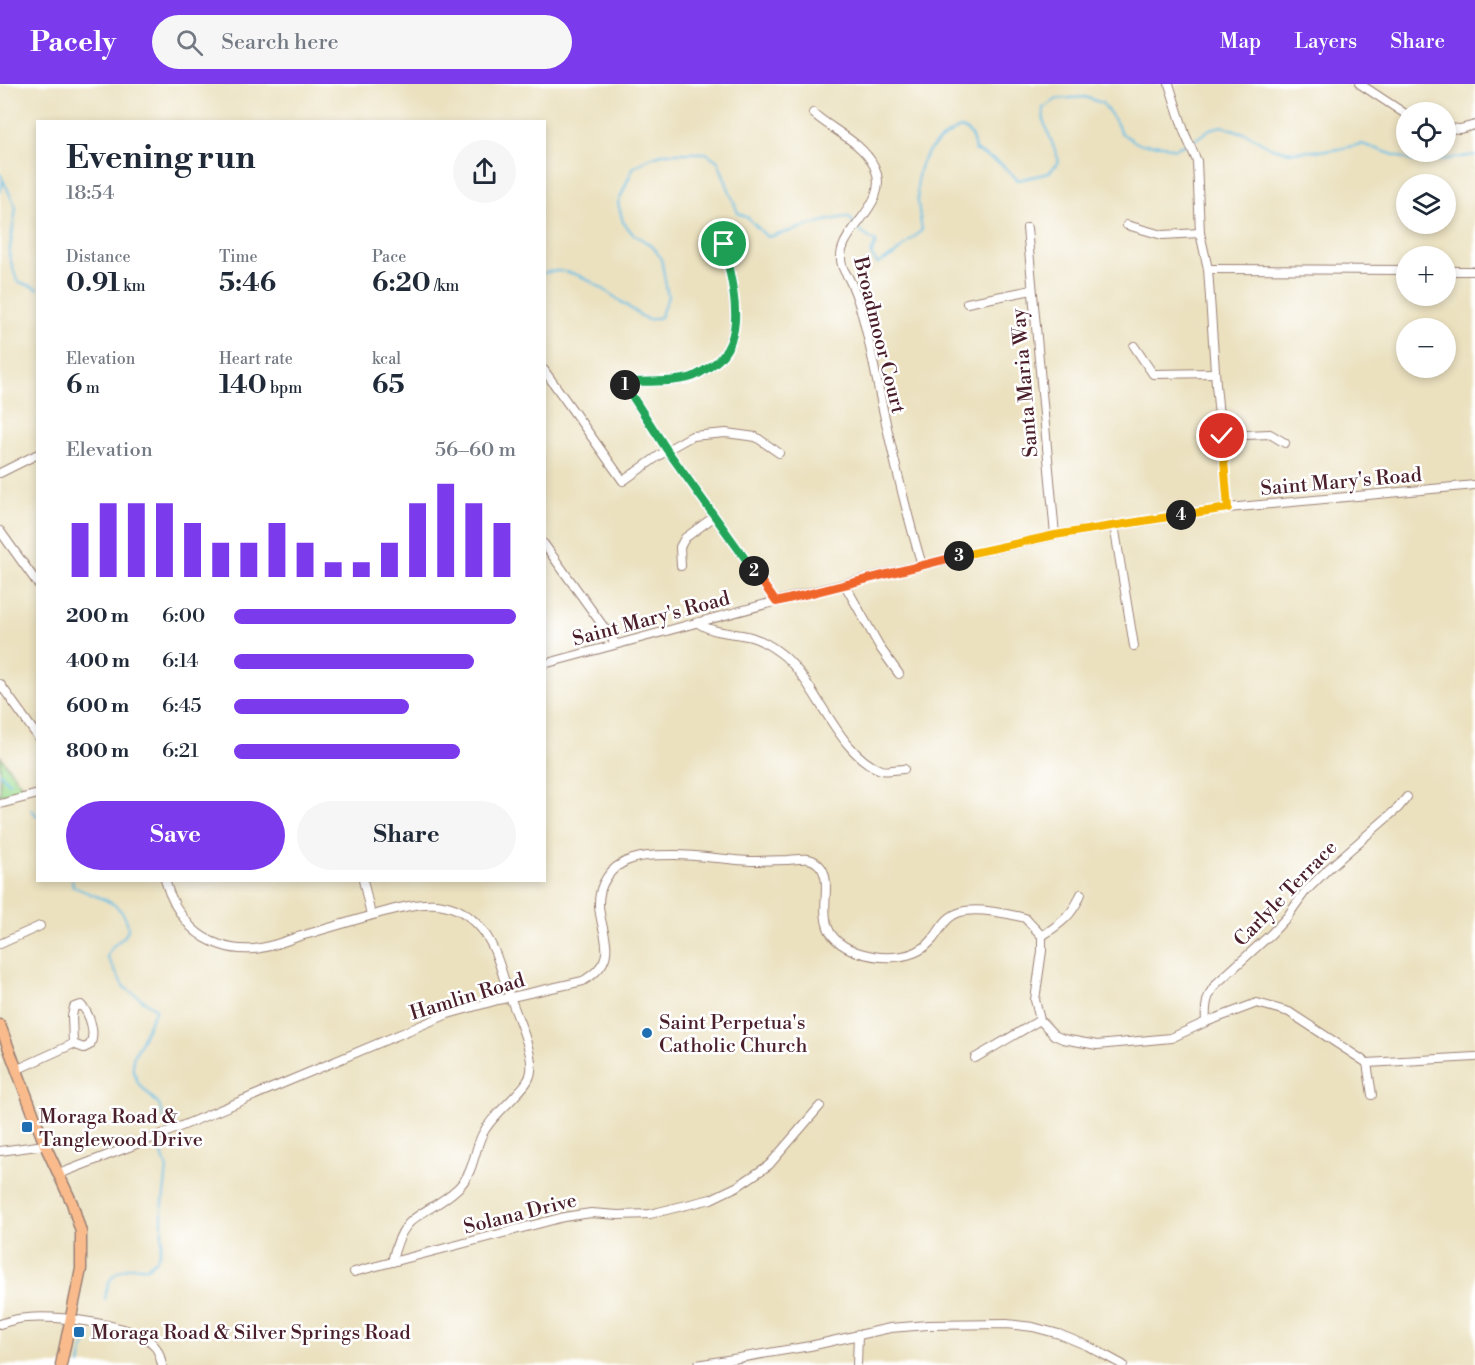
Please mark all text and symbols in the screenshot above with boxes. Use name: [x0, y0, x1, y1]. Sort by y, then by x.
search box: [152, 15, 572, 69]
text: Pacely: [30, 25, 116, 60]
icon: search: [173, 26, 206, 59]
text: Search here: [221, 29, 339, 56]
text: Map: [1220, 29, 1261, 55]
text: Layers: [1294, 29, 1357, 55]
text: Share: [1390, 29, 1445, 55]
map controls: [1396, 102, 1456, 378]
button: locate: [1396, 102, 1456, 162]
text: Evening run: [66, 138, 255, 179]
button: share: [453, 140, 516, 203]
button: layers: [1396, 174, 1456, 234]
text: 18:54: [66, 181, 114, 206]
pin: [698, 218, 749, 269]
icon: arrive: [707, 227, 740, 260]
button: +: [1396, 246, 1456, 306]
text: Distance: [66, 247, 131, 267]
text: Time: [219, 247, 258, 267]
text: Pace: [372, 247, 406, 267]
street label: Broadmoor Court: [847, 253, 910, 416]
text: 0.91: [66, 267, 120, 299]
text: 5:46: [219, 267, 276, 299]
text: 6:20: [372, 267, 431, 299]
text: km: [120, 276, 146, 296]
text: /km: [431, 276, 459, 296]
street label: Santa Maria Way: [1007, 307, 1044, 458]
button: −: [1396, 318, 1456, 378]
text: Elevation: [66, 349, 135, 369]
text: Heart rate: [219, 349, 293, 369]
text: kcal: [372, 349, 401, 369]
text: 6: [66, 369, 82, 401]
text: 140: [219, 369, 267, 401]
text: 65: [372, 369, 405, 401]
pin: 1: [610, 370, 640, 400]
text: 1: [621, 375, 629, 395]
text: m: [82, 378, 100, 398]
text: bpm: [267, 378, 302, 398]
pin: [1196, 410, 1247, 461]
icon: check: [1205, 419, 1238, 452]
text: Elevation: [66, 438, 153, 463]
text: 56–60 m: [435, 438, 516, 463]
street label: Saint Mary's Road: [1259, 463, 1424, 502]
pin: 4: [1166, 500, 1196, 530]
text: 4: [1176, 505, 1186, 525]
pin: 3: [944, 541, 974, 571]
text: 3: [954, 546, 964, 566]
pin: 2: [739, 556, 769, 586]
text: 2: [749, 561, 759, 581]
street label: Saint Mary's Road: [570, 586, 733, 652]
text: 200 m: [66, 604, 129, 629]
text: 6:00: [162, 604, 205, 629]
text: 400 m: [66, 649, 130, 674]
text: 6:14: [162, 649, 198, 674]
text: 600 m: [66, 694, 129, 719]
text: 6:45: [162, 694, 202, 719]
text: 800 m: [66, 739, 129, 764]
text: 6:21: [162, 739, 199, 764]
button: Save: [66, 801, 285, 870]
button: Share: [297, 801, 516, 870]
street label: Carlyle Terrace: [1229, 836, 1343, 952]
street label: Hamlin Road: [407, 968, 528, 1027]
place label: Saint Perpetua's Catholic Church: [659, 1011, 807, 1059]
marker: Saint Perpetua's Catholic Church: [640, 1026, 654, 1040]
place label: Moraga Road & Tanglewood Drive: [39, 1105, 203, 1153]
marker: Moraga Road & Tanglewood Drive: [20, 1120, 34, 1134]
street label: Solana Drive: [461, 1188, 580, 1241]
place label: Moraga Road & Silver Springs Road: [91, 1321, 411, 1346]
marker: Moraga Road & Silver Springs Road: [72, 1325, 86, 1339]

